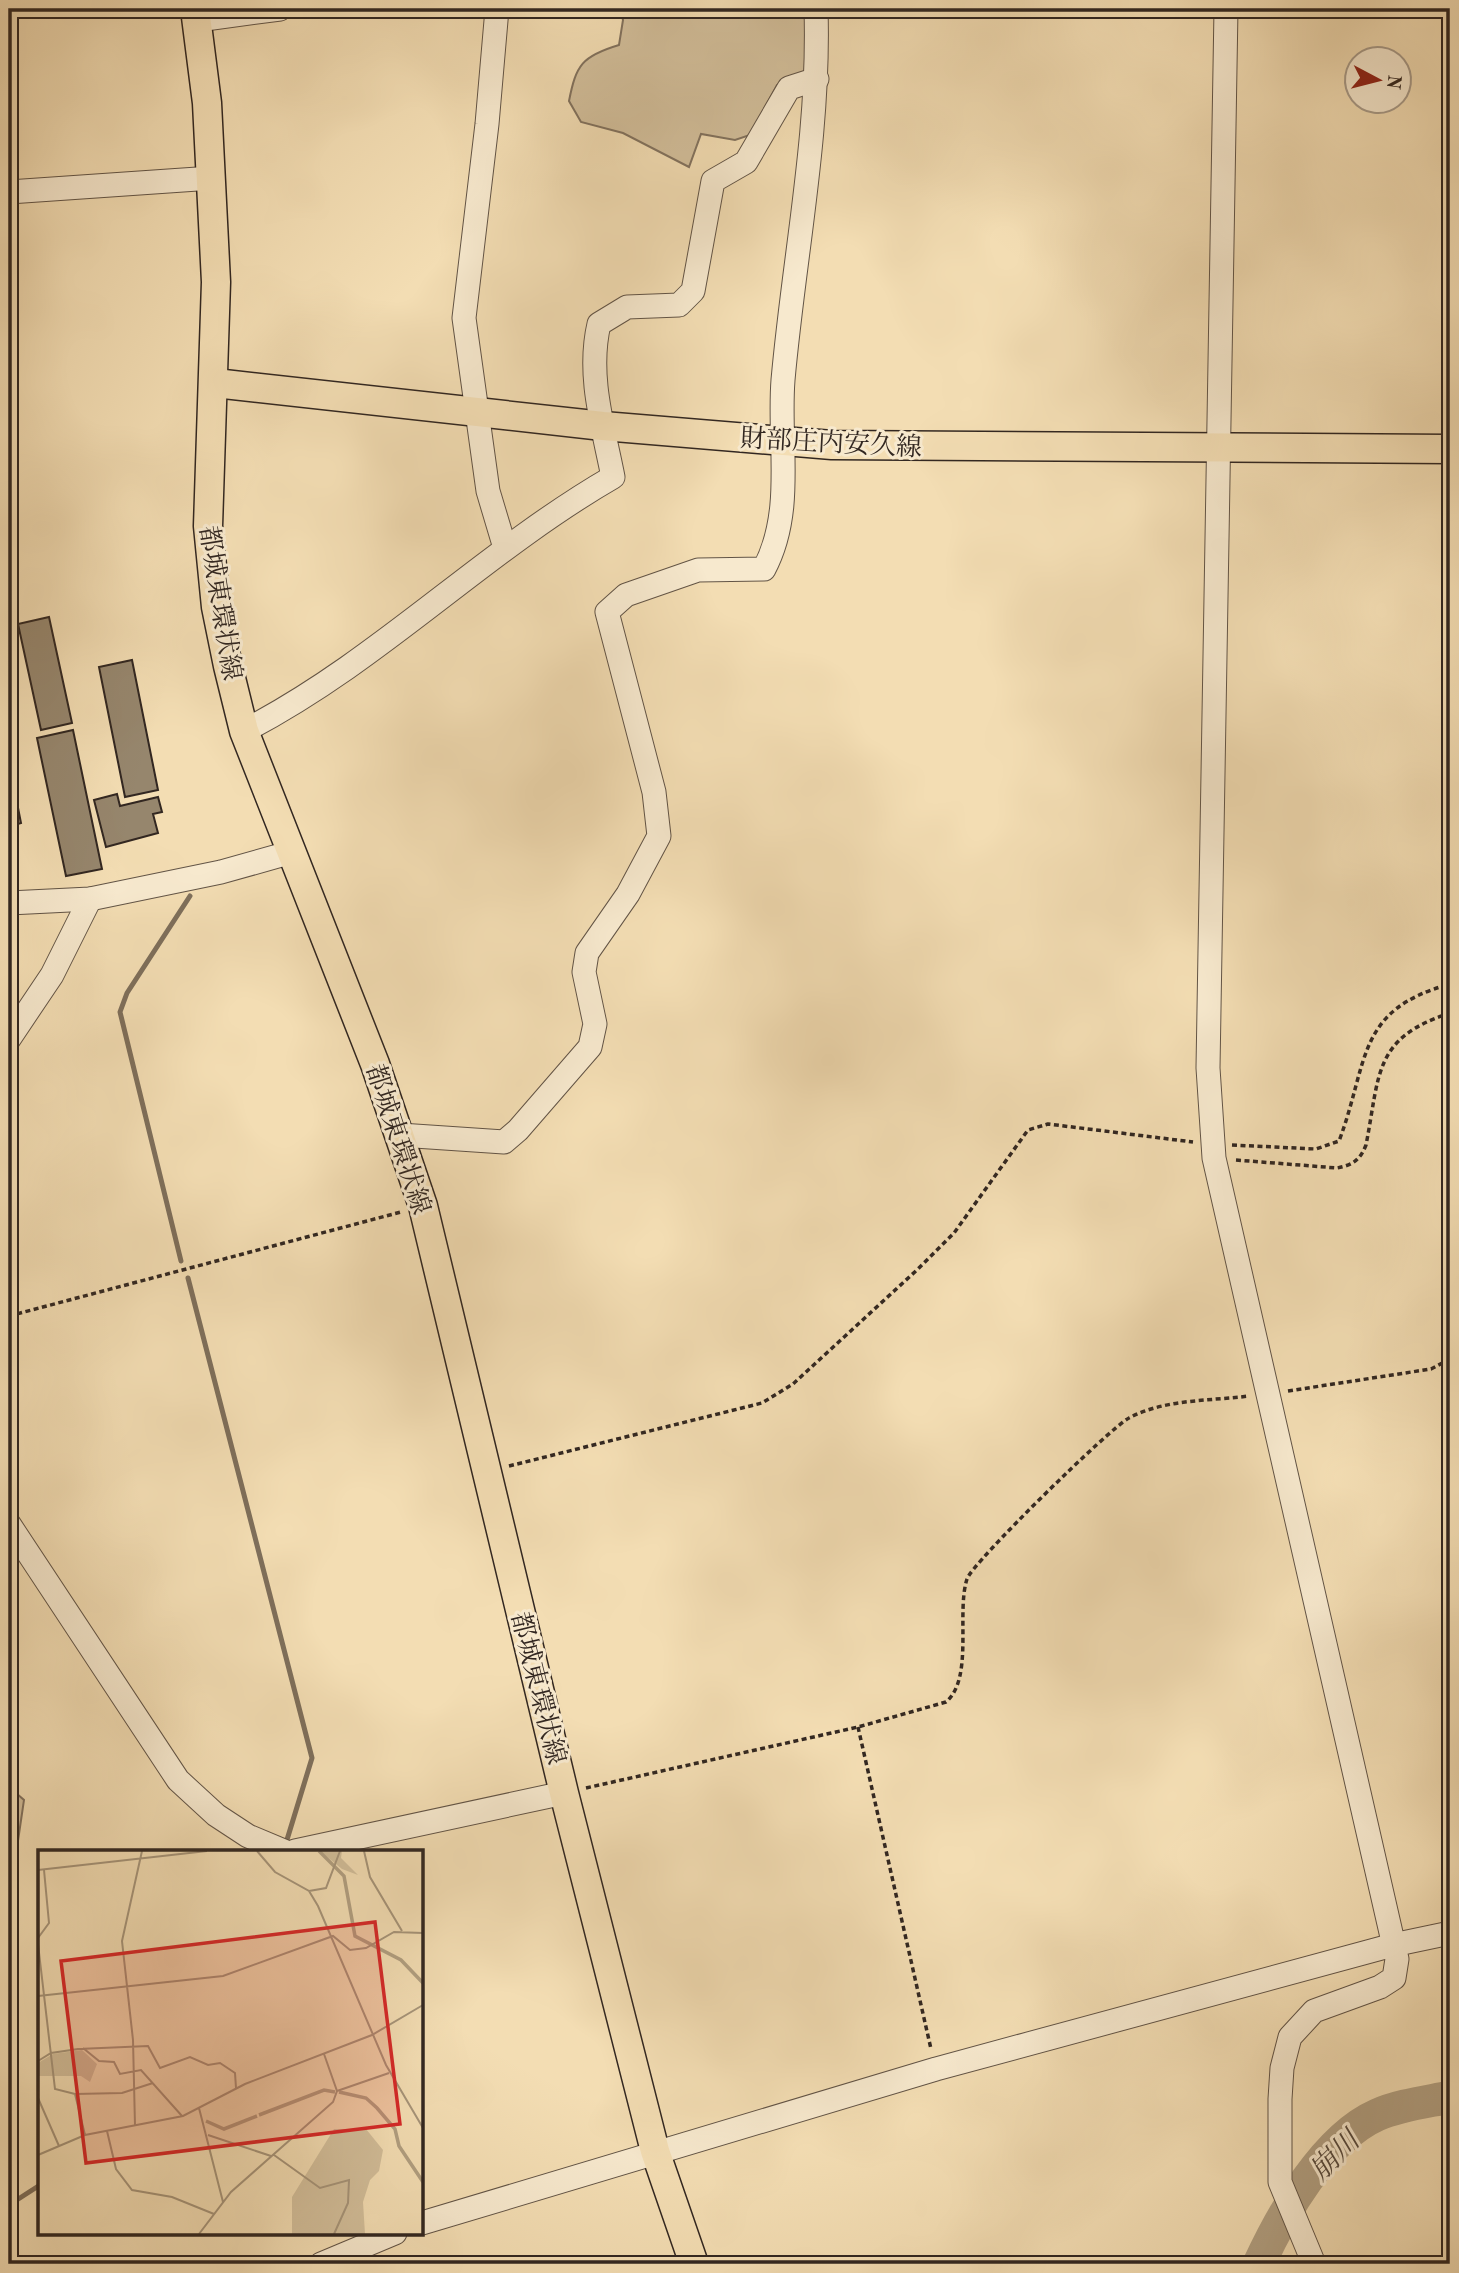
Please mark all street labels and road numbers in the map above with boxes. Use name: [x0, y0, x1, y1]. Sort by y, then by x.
street label: 財部庄内安久線: [739, 424, 923, 462]
street label: 都城東環状線: [194, 524, 246, 682]
street label: 都城東環状線: [361, 1061, 435, 1218]
street label: 都城東環状線: [506, 1609, 570, 1767]

